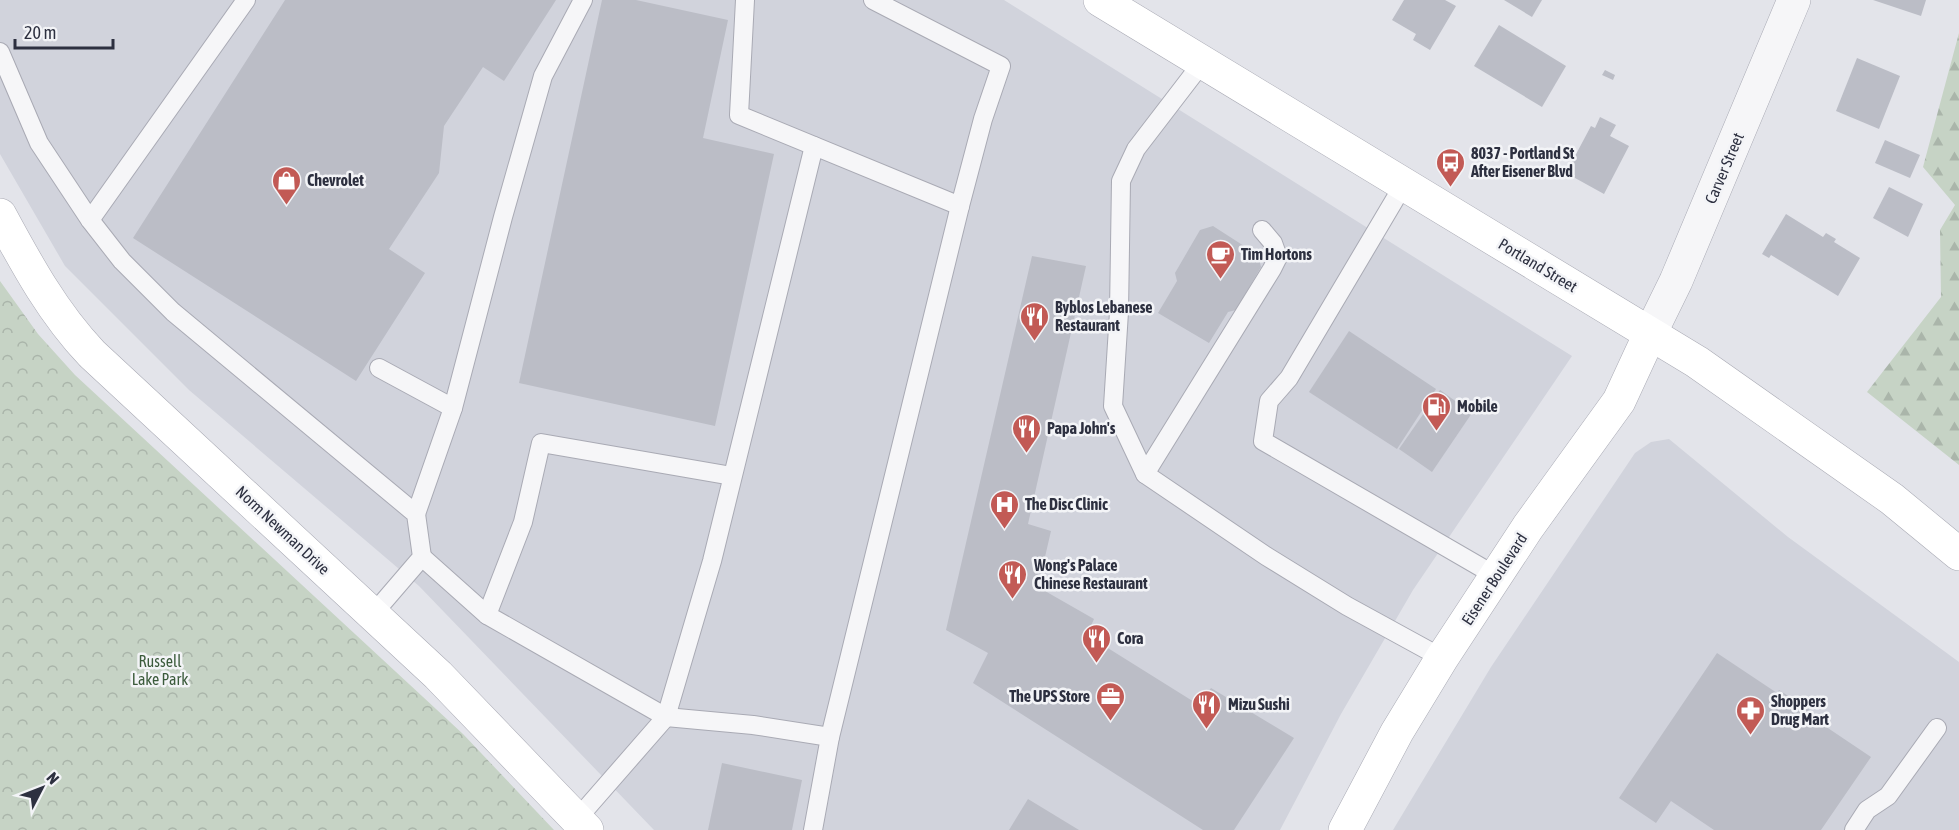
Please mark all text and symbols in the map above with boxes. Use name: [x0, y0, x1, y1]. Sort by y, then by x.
scale bar: [15, 12, 112, 50]
text: 20 m: [24, 22, 56, 43]
street label: Carver Street: [1701, 130, 1747, 206]
place label: 8037 - Portland St After Eisener Blvd: [1470, 144, 1575, 180]
bus stop icon: 8037 - Portland St After Eisener Blvd: [1434, 146, 1466, 188]
shop icon: Chevrolet: [270, 164, 302, 206]
place label: Chevrolet: [307, 171, 364, 189]
street label: Portland Street: [1495, 234, 1581, 296]
cafe icon: Tim Hortons: [1204, 238, 1236, 280]
place label: Tim Hortons: [1241, 245, 1312, 263]
place label: Byblos Lebanese Restaurant: [1055, 298, 1153, 334]
restaurant icon: Byblos Lebanese Restaurant: [1018, 300, 1050, 342]
fuel station icon: Mobile: [1420, 390, 1452, 432]
place label: Mobile: [1457, 397, 1498, 415]
restaurant icon: Papa John's: [1010, 412, 1042, 454]
place label: Papa John's: [1047, 419, 1116, 437]
street label: Norm Newman Drive: [232, 482, 334, 578]
hospital icon: The Disc Clinic: [988, 488, 1020, 530]
place label: The Disc Clinic: [1025, 495, 1108, 513]
street label: Eisener Boulevard: [1458, 530, 1530, 628]
place label: Wong's Palace Chinese Restaurant: [1033, 556, 1148, 592]
restaurant icon: Wong's Palace Chinese Restaurant: [997, 558, 1029, 600]
restaurant icon: Cora: [1080, 622, 1112, 664]
place label: Cora: [1117, 629, 1144, 647]
park label: Russell Lake Park: [132, 652, 188, 688]
office icon: The UPS Store: [1095, 680, 1127, 722]
place label: The UPS Store: [1009, 687, 1090, 705]
restaurant icon: Mizu Sushi: [1191, 688, 1223, 730]
place label: Shoppers Drug Mart: [1771, 692, 1829, 728]
pharmacy icon: Shoppers Drug Mart: [1734, 694, 1766, 736]
place label: Mizu Sushi: [1228, 695, 1290, 713]
north arrow: [12, 758, 72, 818]
text: N: [43, 768, 63, 787]

